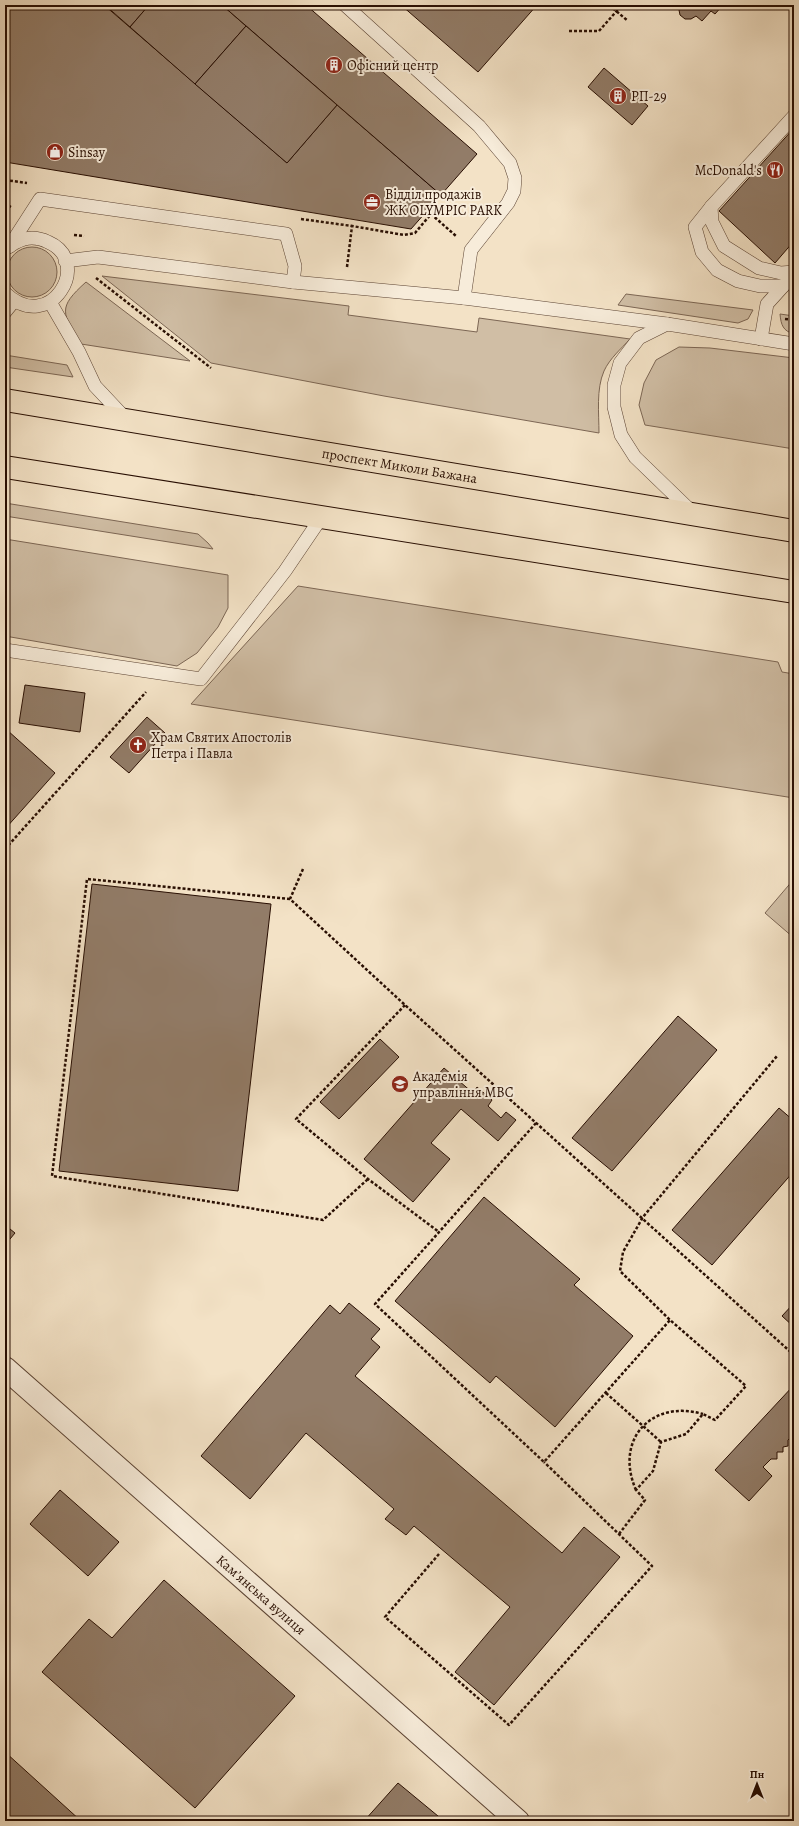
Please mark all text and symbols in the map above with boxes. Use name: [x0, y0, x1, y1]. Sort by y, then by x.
building icon: Офісний центр: [324, 55, 344, 75]
place label: Офісний центр: [347, 56, 438, 75]
building icon: РП-29: [608, 86, 628, 106]
place label: РП-29: [631, 87, 667, 106]
shop icon: Sinsay: [45, 142, 65, 162]
place label: Sinsay: [68, 143, 106, 162]
restaurant icon: McDonald's: [765, 160, 785, 180]
place label: McDonald's: [695, 161, 762, 180]
place label: Відділ продажів ЖК OLYMPIC PARK: [385, 185, 502, 220]
office icon: Відділ продажів ЖК OLYMPIC PARK: [362, 192, 382, 212]
street label: проспект Миколи Бажана: [320, 443, 479, 488]
place label: Храм Святих Апостолів Петра і Павла: [151, 728, 292, 763]
church icon: Храм Святих Апостолів Петра і Павла: [128, 735, 148, 755]
place label: Академія управління МВС: [412, 1067, 514, 1102]
school or university icon: Академія управління МВС: [390, 1074, 410, 1094]
street label: Камʼянська вулиця: [212, 1551, 310, 1639]
north arrow: [737, 1764, 777, 1804]
text: Пн: [750, 1767, 765, 1782]

